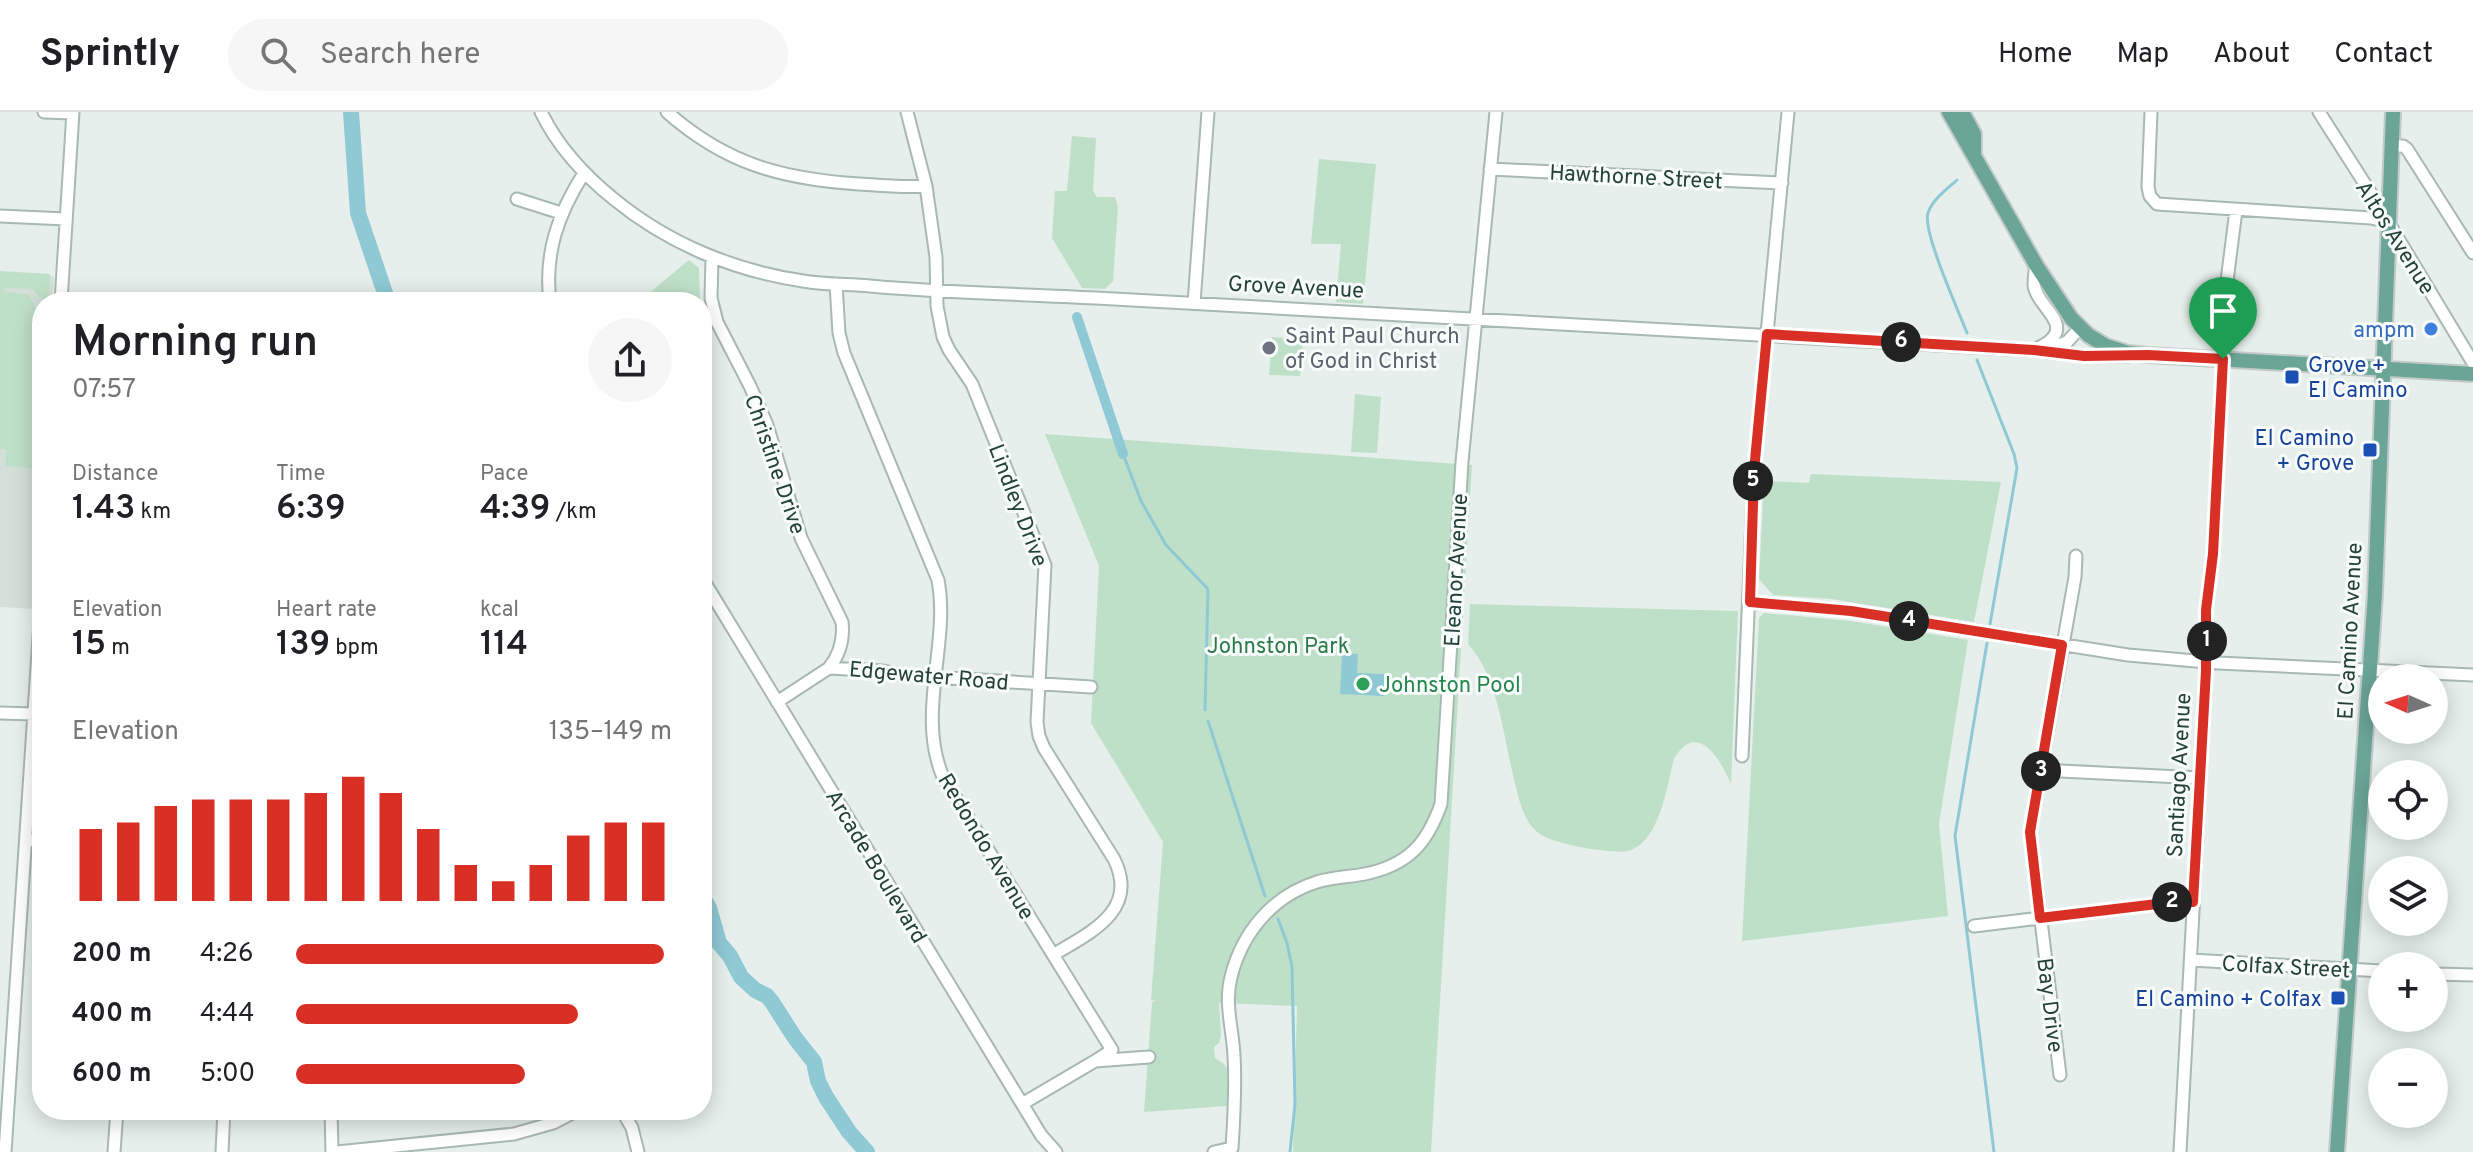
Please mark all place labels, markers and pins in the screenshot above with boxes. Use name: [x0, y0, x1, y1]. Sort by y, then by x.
pin: [2189, 277, 2257, 359]
place label: ampm: [2353, 318, 2415, 345]
marker: ampm: [2422, 320, 2440, 338]
pin: 6: [1881, 322, 1921, 362]
place label: Saint Paul Church of God in Christ: [1285, 324, 1460, 376]
marker: Saint Paul Church of God in Christ: [1260, 339, 1278, 357]
place label: Grove + El Camino: [2308, 353, 2407, 405]
marker: Grove + El Camino: [2283, 368, 2301, 386]
place label: El Camino + Grove: [2255, 426, 2354, 478]
marker: El Camino + Grove: [2361, 441, 2379, 459]
pin: 5: [1733, 461, 1773, 501]
pin: 4: [1889, 601, 1929, 641]
pin: 1: [2187, 621, 2227, 661]
place label: Johnston Pool: [1379, 673, 1521, 700]
marker: Johnston Pool: [1354, 675, 1372, 693]
pin: 3: [2021, 751, 2061, 791]
pin: 2: [2152, 882, 2192, 922]
place label: El Camino + Colfax: [2135, 987, 2322, 1014]
marker: El Camino + Colfax: [2329, 989, 2347, 1007]

